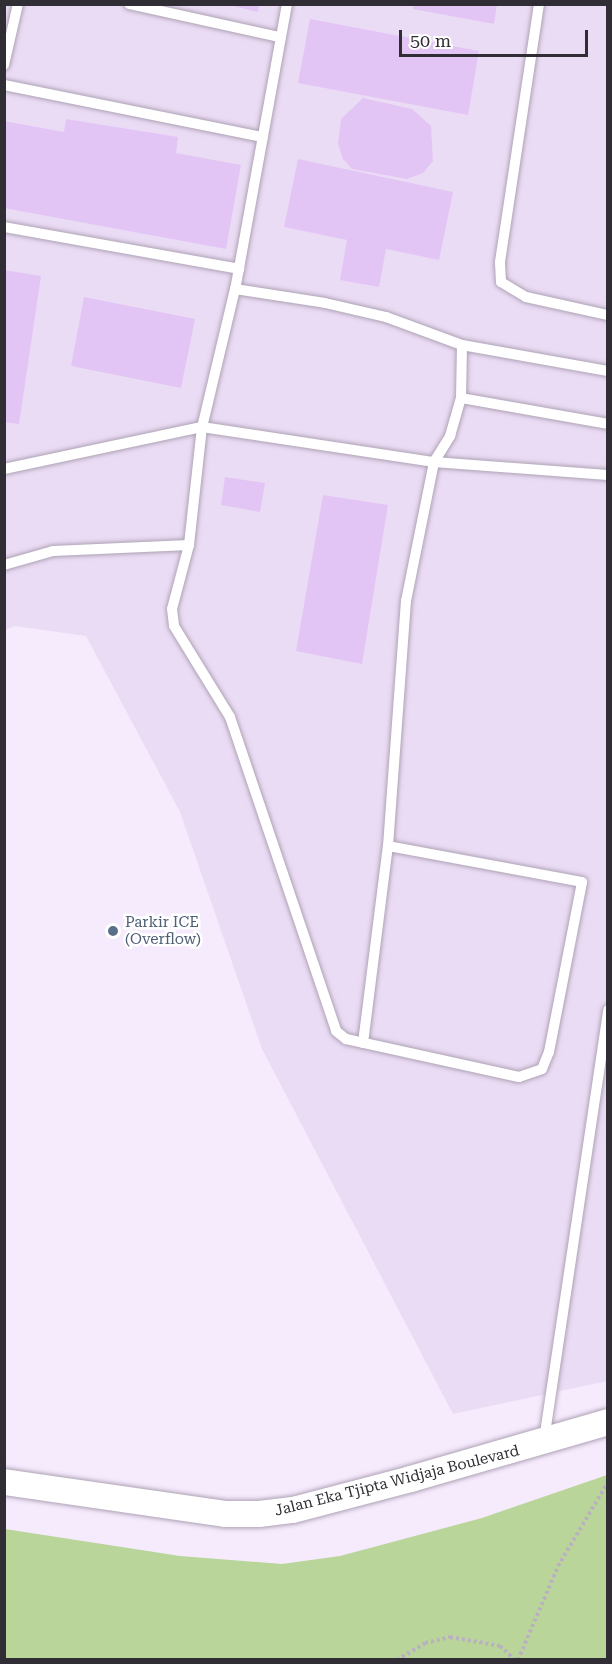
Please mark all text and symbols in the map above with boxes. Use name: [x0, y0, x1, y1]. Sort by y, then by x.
scale bar: [402, 18, 591, 56]
text: 50 m: [410, 30, 451, 51]
place label: Parkir ICE (Overflow): [125, 913, 201, 948]
marker: Parkir ICE (Overflow): [106, 924, 120, 938]
street label: Jalan Eka Tjipta Widjaja Boulevard: [273, 1442, 521, 1520]

